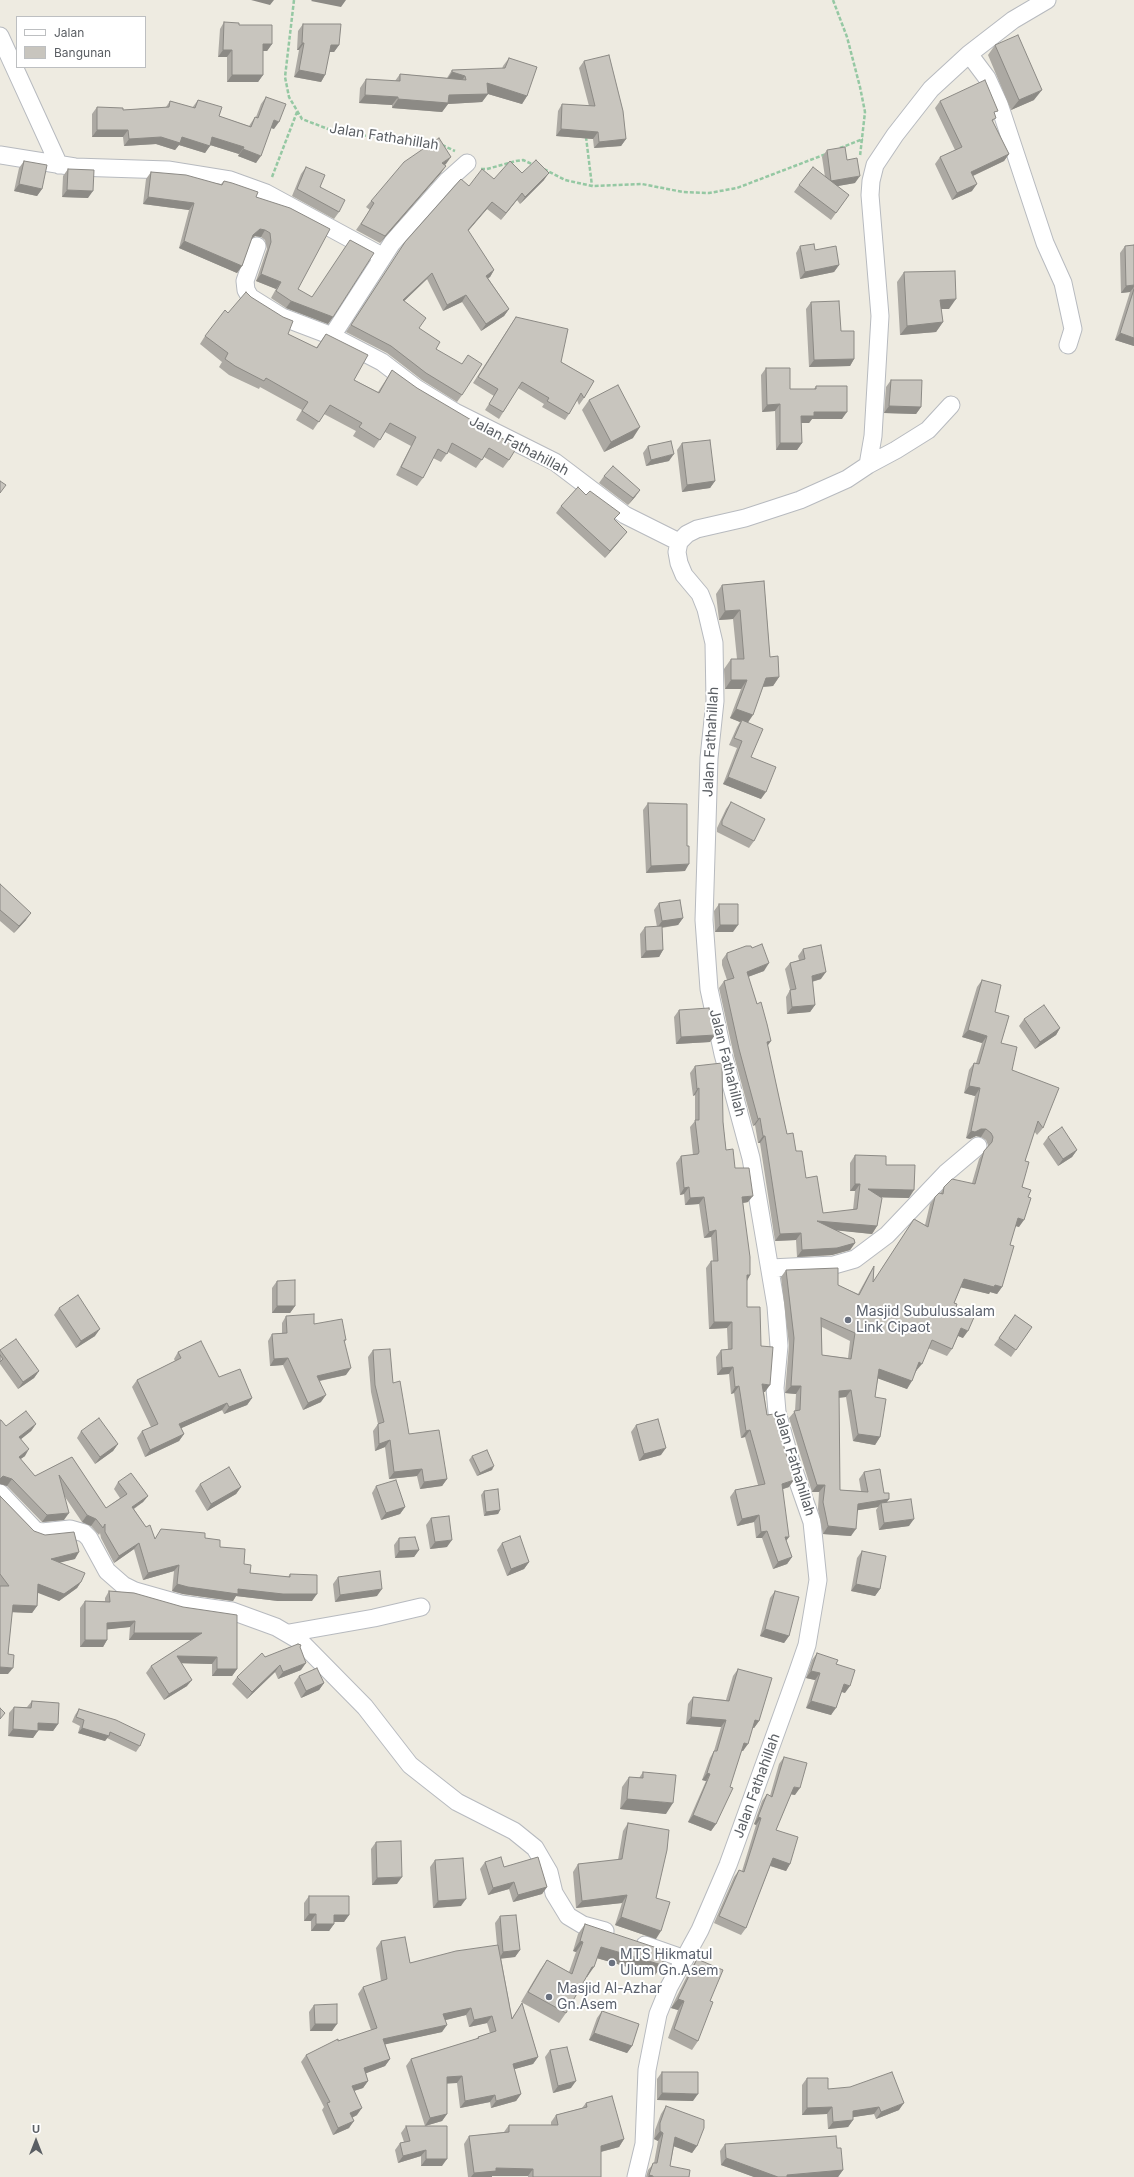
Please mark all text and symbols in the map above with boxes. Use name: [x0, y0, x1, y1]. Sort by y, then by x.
legend: [16, 16, 146, 68]
text: Jalan: [54, 25, 84, 40]
text: Bangunan: [54, 45, 111, 60]
street label: Jalan Fathahillah: [328, 120, 440, 154]
street label: Jalan Fathahillah: [466, 413, 572, 479]
street label: Jalan Fathahillah: [700, 686, 722, 798]
street label: Jalan Fathahillah: [705, 1007, 749, 1119]
place label: Masjid Subulussalam Link Cipaot: [856, 1304, 995, 1336]
marker: Masjid Subulussalam Link Cipaot: [843, 1315, 853, 1325]
street label: Jalan Fathahillah: [770, 1408, 818, 1518]
street label: Jalan Fathahillah: [730, 1731, 784, 1841]
place label: MTS Hikmatul Ulum Gn.Asem: [620, 1947, 719, 1980]
marker: MTS Hikmatul Ulum Gn.Asem: [607, 1958, 617, 1968]
place label: Masjid Al-Azhar Gn.Asem: [557, 1981, 662, 2014]
marker: Masjid Al-Azhar Gn.Asem: [544, 1992, 554, 2002]
north arrow: [16, 2121, 56, 2161]
text: U: [32, 2122, 40, 2136]

